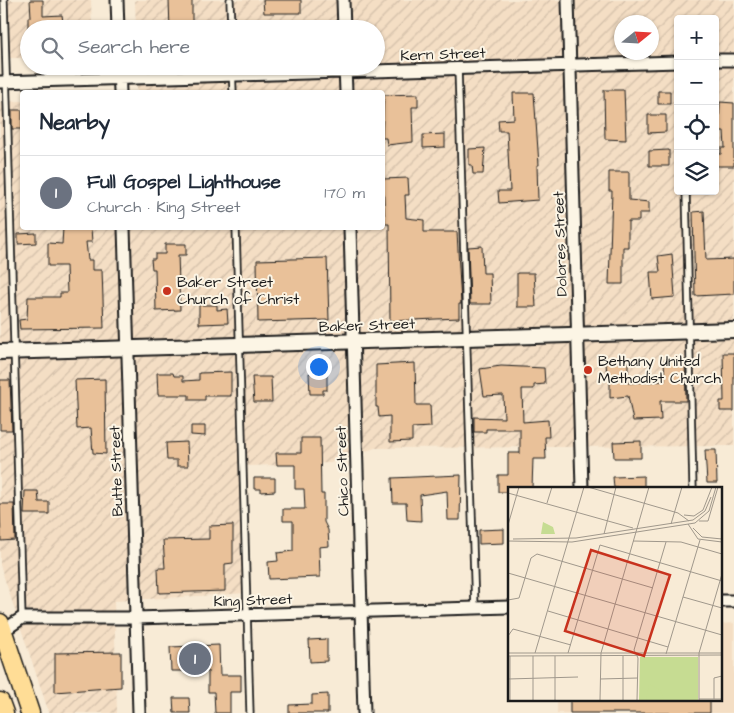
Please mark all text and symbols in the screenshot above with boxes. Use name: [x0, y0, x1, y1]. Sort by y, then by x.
north arrow: [614, 15, 659, 60]
map controls: [674, 15, 719, 195]
button: +: [674, 15, 719, 60]
search box: [20, 20, 385, 75]
icon: search: [38, 34, 66, 62]
text: Search here: [78, 34, 190, 61]
street label: Kern Street: [400, 43, 486, 66]
button: −: [674, 60, 719, 105]
button: locate: [674, 105, 719, 150]
text: Nearby: [40, 108, 110, 137]
button: layers: [674, 150, 719, 195]
text: Full Gospel Lighthouse: [87, 169, 281, 196]
text: 1: [55, 182, 57, 204]
text: 170 m: [324, 182, 365, 204]
street label: Dolores Street: [548, 191, 573, 297]
text: Church · King Street: [87, 196, 240, 218]
place label: Baker Street Church of Christ: [177, 272, 299, 310]
marker: Baker Street Church of Christ: [161, 285, 173, 297]
street label: Baker Street: [319, 313, 415, 338]
place label: Bethany United Methodist Church: [598, 351, 721, 389]
your location: [306, 354, 332, 380]
marker: Bethany United Methodist Church: [582, 364, 594, 376]
street label: Butte Street: [104, 425, 129, 517]
street label: Chico Street: [330, 425, 355, 517]
inset map: [508, 487, 722, 700]
street label: King Street: [213, 589, 293, 613]
pin: 1: [179, 640, 211, 678]

